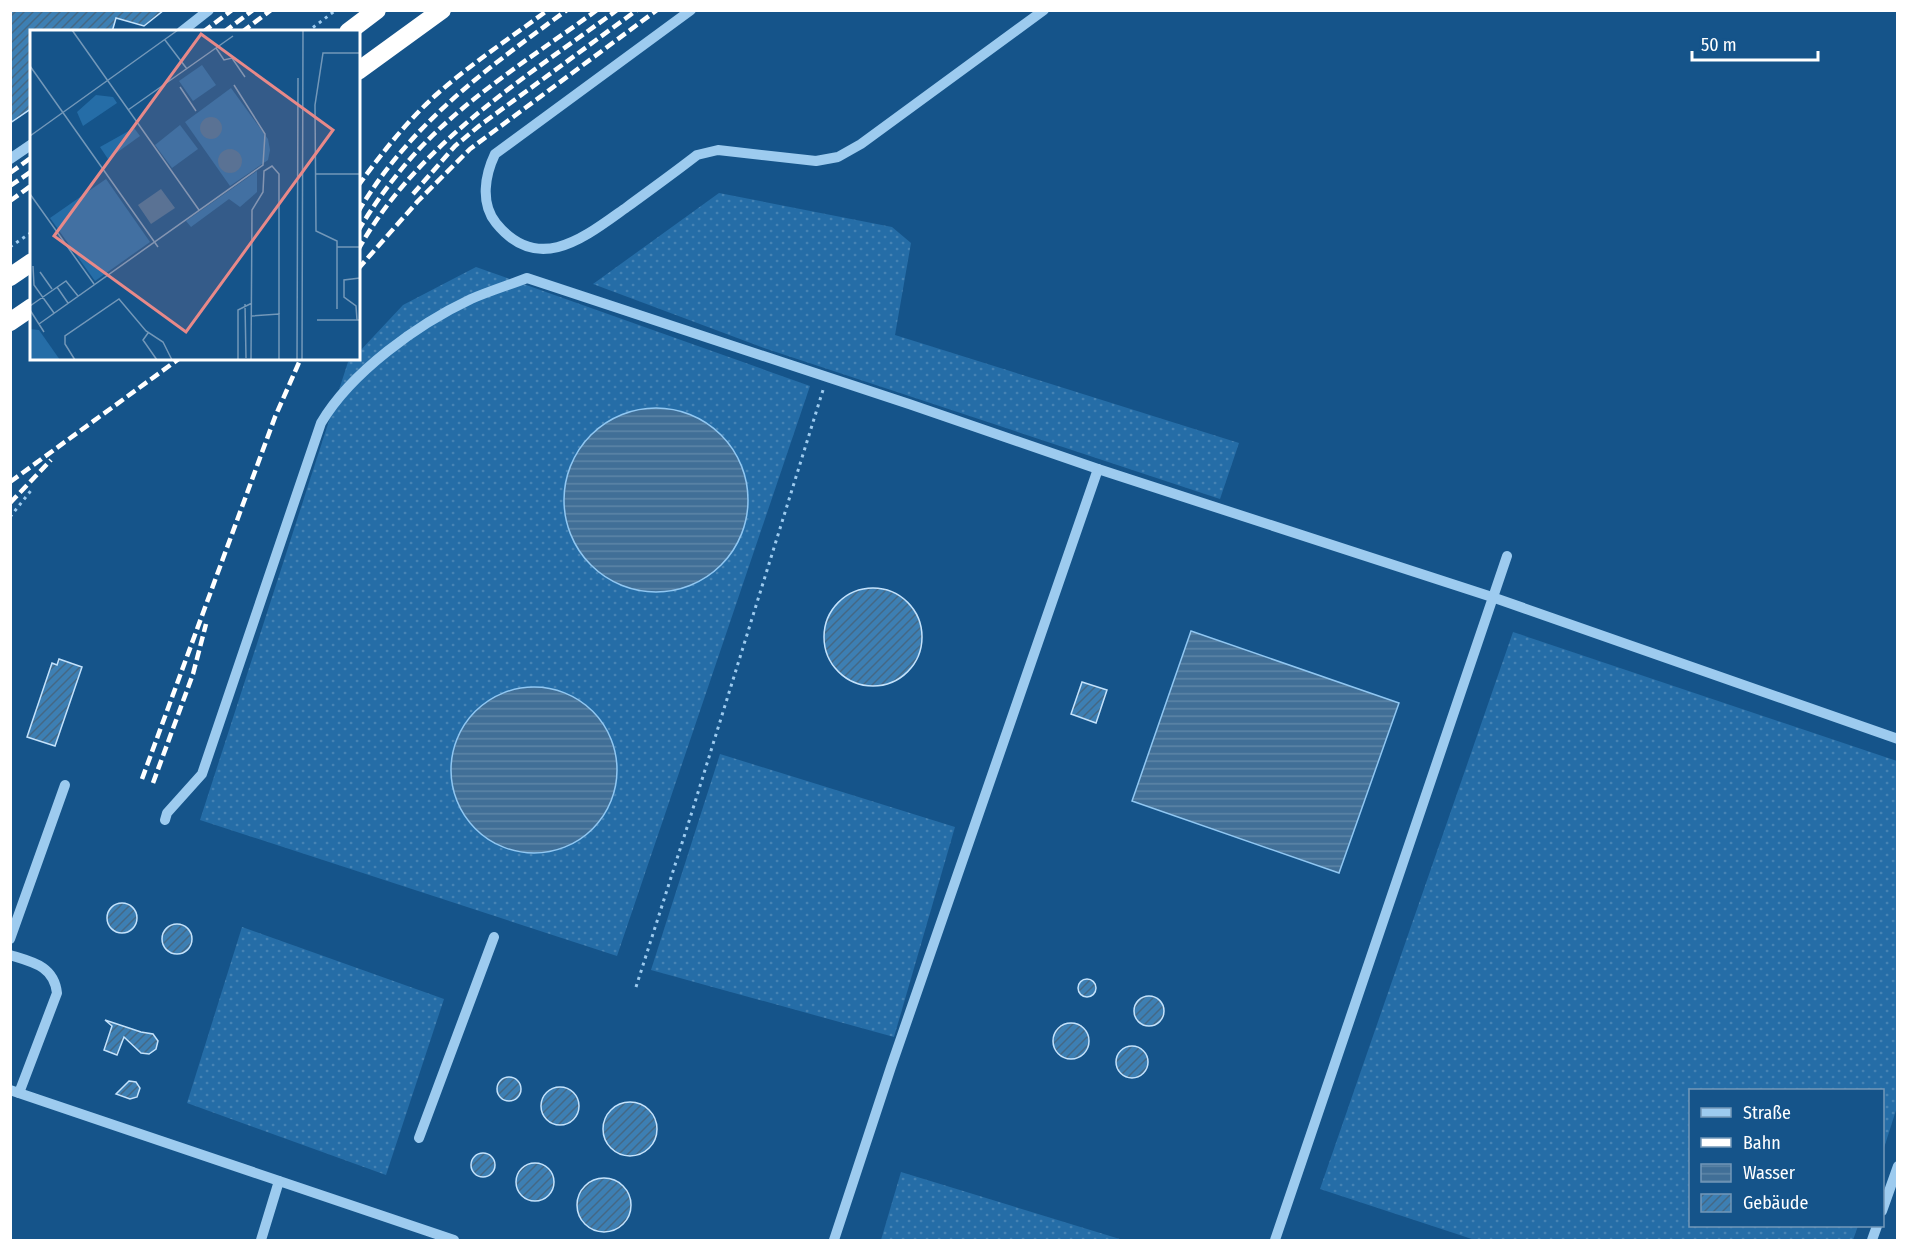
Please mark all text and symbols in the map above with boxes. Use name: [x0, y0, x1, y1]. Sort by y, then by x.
scale bar: [1692, 24, 1818, 62]
inset map: [30, 30, 360, 360]
text: 50 m: [1701, 34, 1737, 56]
legend: [1689, 1089, 1884, 1227]
text: Straße: [1743, 1102, 1791, 1124]
text: Bahn: [1743, 1132, 1781, 1154]
text: Wasser: [1743, 1162, 1796, 1184]
text: Gebäude: [1743, 1192, 1809, 1214]

